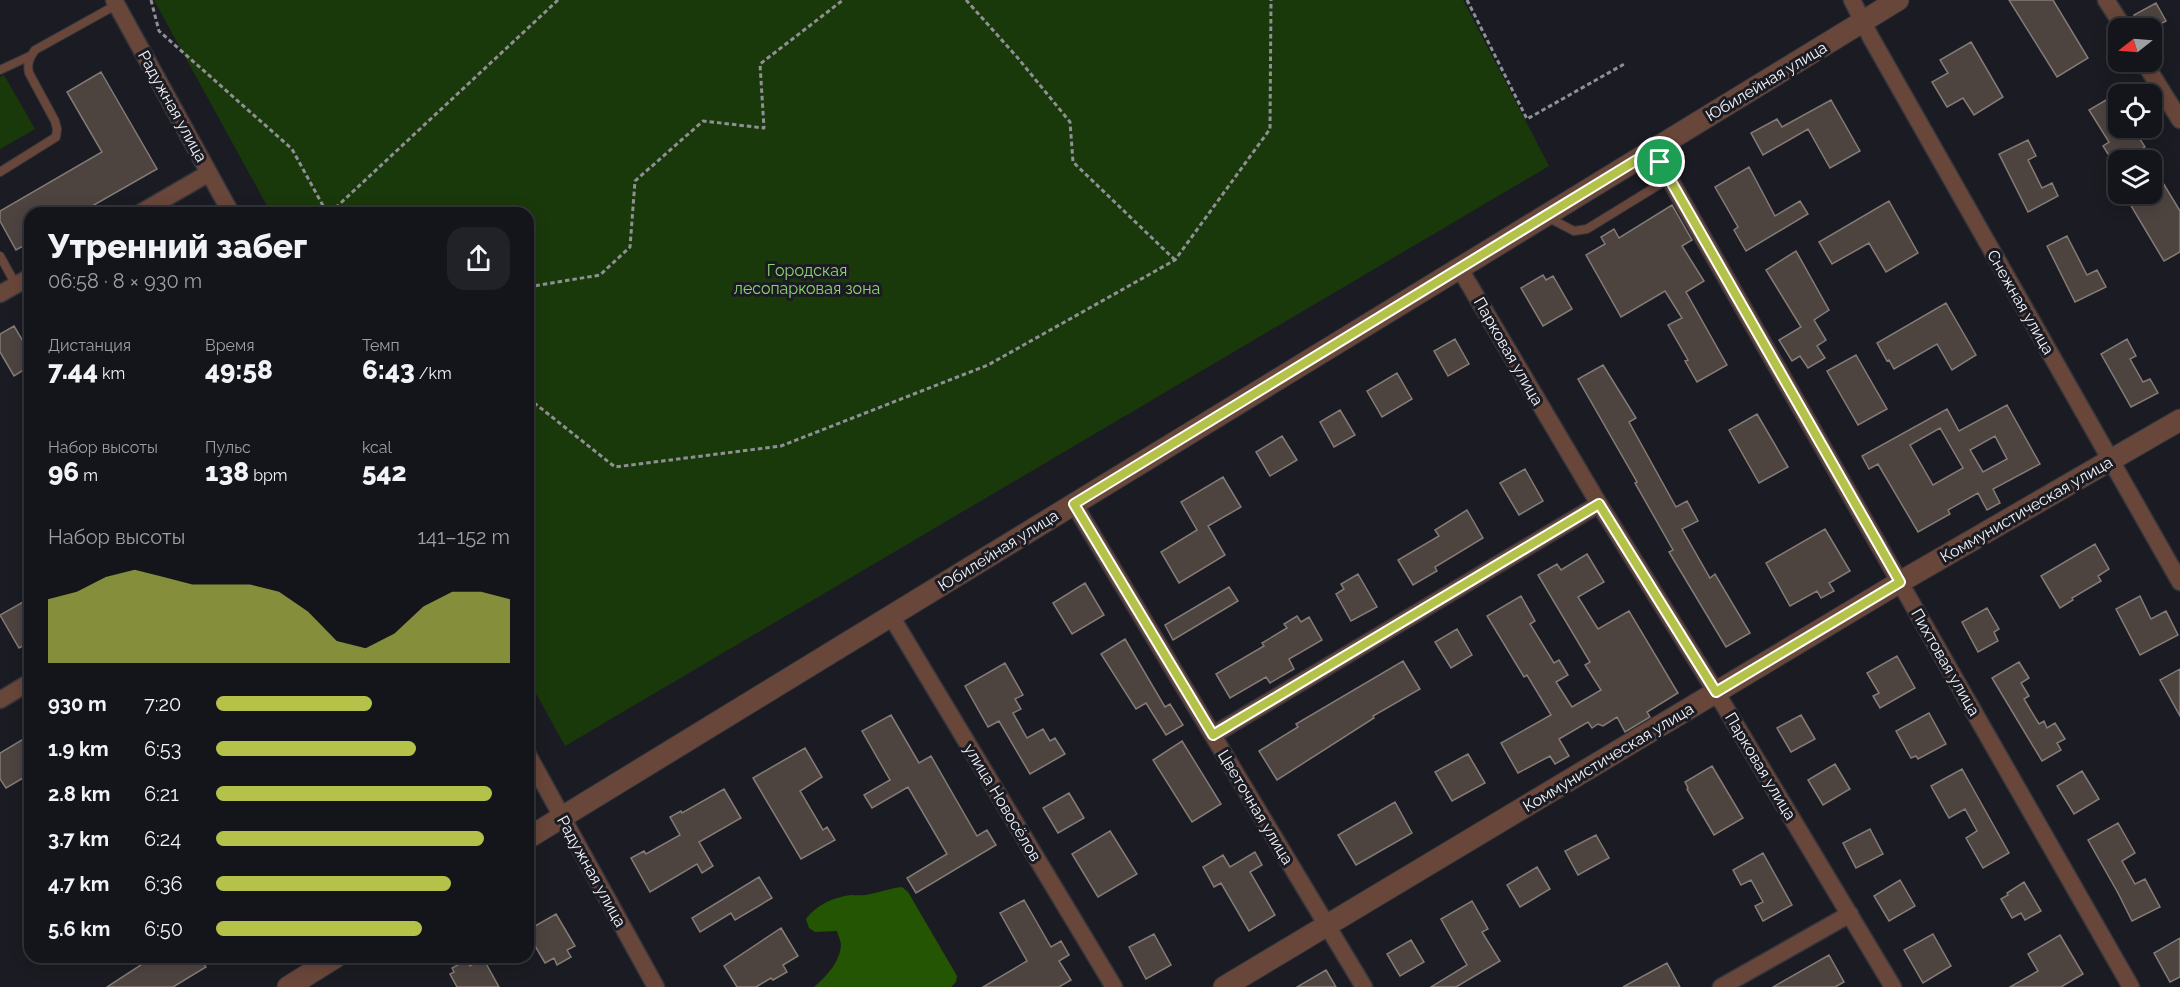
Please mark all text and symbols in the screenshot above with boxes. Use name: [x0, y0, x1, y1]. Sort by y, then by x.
north arrow: [2108, 18, 2162, 72]
map controls: [2108, 18, 2162, 204]
street label: Юбилейная улица: [1702, 38, 1830, 125]
street label: Радужная улица: [134, 47, 211, 165]
button: locate: [2108, 84, 2162, 138]
pin: [1634, 136, 1685, 187]
icon: arrive: [1643, 145, 1676, 178]
button: layers: [2108, 150, 2162, 204]
text: Утренний забег: [48, 227, 307, 266]
button: share: [447, 227, 510, 290]
street label: Снежная улица: [1983, 247, 2058, 358]
park label: Городская лесопарковая зона: [734, 261, 880, 298]
text: 06:58 · 8 × 930 m: [48, 269, 202, 293]
street label: Парковая улица: [1470, 294, 1547, 409]
text: Дистанция: [48, 336, 131, 355]
text: Время: [205, 336, 254, 355]
text: Темп: [362, 336, 400, 355]
text: 7.44: [48, 355, 98, 385]
text: 49:58: [205, 355, 273, 385]
text: 6:43: [362, 355, 415, 385]
text: km: [98, 364, 125, 383]
text: /km: [415, 364, 452, 383]
text: Набор высоты: [48, 438, 158, 457]
text: Пульс: [205, 438, 251, 457]
text: kcal: [362, 438, 392, 457]
street label: Коммунистическая улица: [1937, 452, 2116, 567]
text: 96: [48, 457, 79, 487]
text: 138: [205, 457, 249, 487]
text: 542: [362, 457, 407, 487]
text: m: [79, 466, 98, 485]
text: bpm: [249, 466, 288, 485]
street label: Юбилейная улица: [935, 506, 1062, 595]
text: Набор высоты: [48, 525, 185, 549]
text: 141–152 m: [418, 525, 510, 549]
street label: Пихтовая улица: [1907, 605, 1984, 719]
text: 930 m: [48, 692, 107, 716]
text: 7:20: [144, 692, 181, 716]
street label: Коммунистическая улица: [1520, 699, 1697, 816]
street label: Парковая улица: [1721, 709, 1800, 823]
text: 1.9 km: [48, 737, 109, 761]
text: 6:53: [144, 737, 181, 761]
street label: улица Новосёлов: [960, 740, 1045, 865]
street label: Цветочная улица: [1214, 747, 1297, 868]
text: 2.8 km: [48, 782, 110, 806]
text: 6:21: [144, 782, 179, 806]
street label: Радужная улица: [553, 812, 630, 930]
text: 3.7 km: [48, 827, 109, 851]
text: 6:24: [144, 827, 181, 851]
text: 4.7 km: [48, 872, 109, 896]
text: 6:36: [144, 872, 183, 896]
text: 5.6 km: [48, 917, 110, 941]
text: 6:50: [144, 917, 183, 941]

